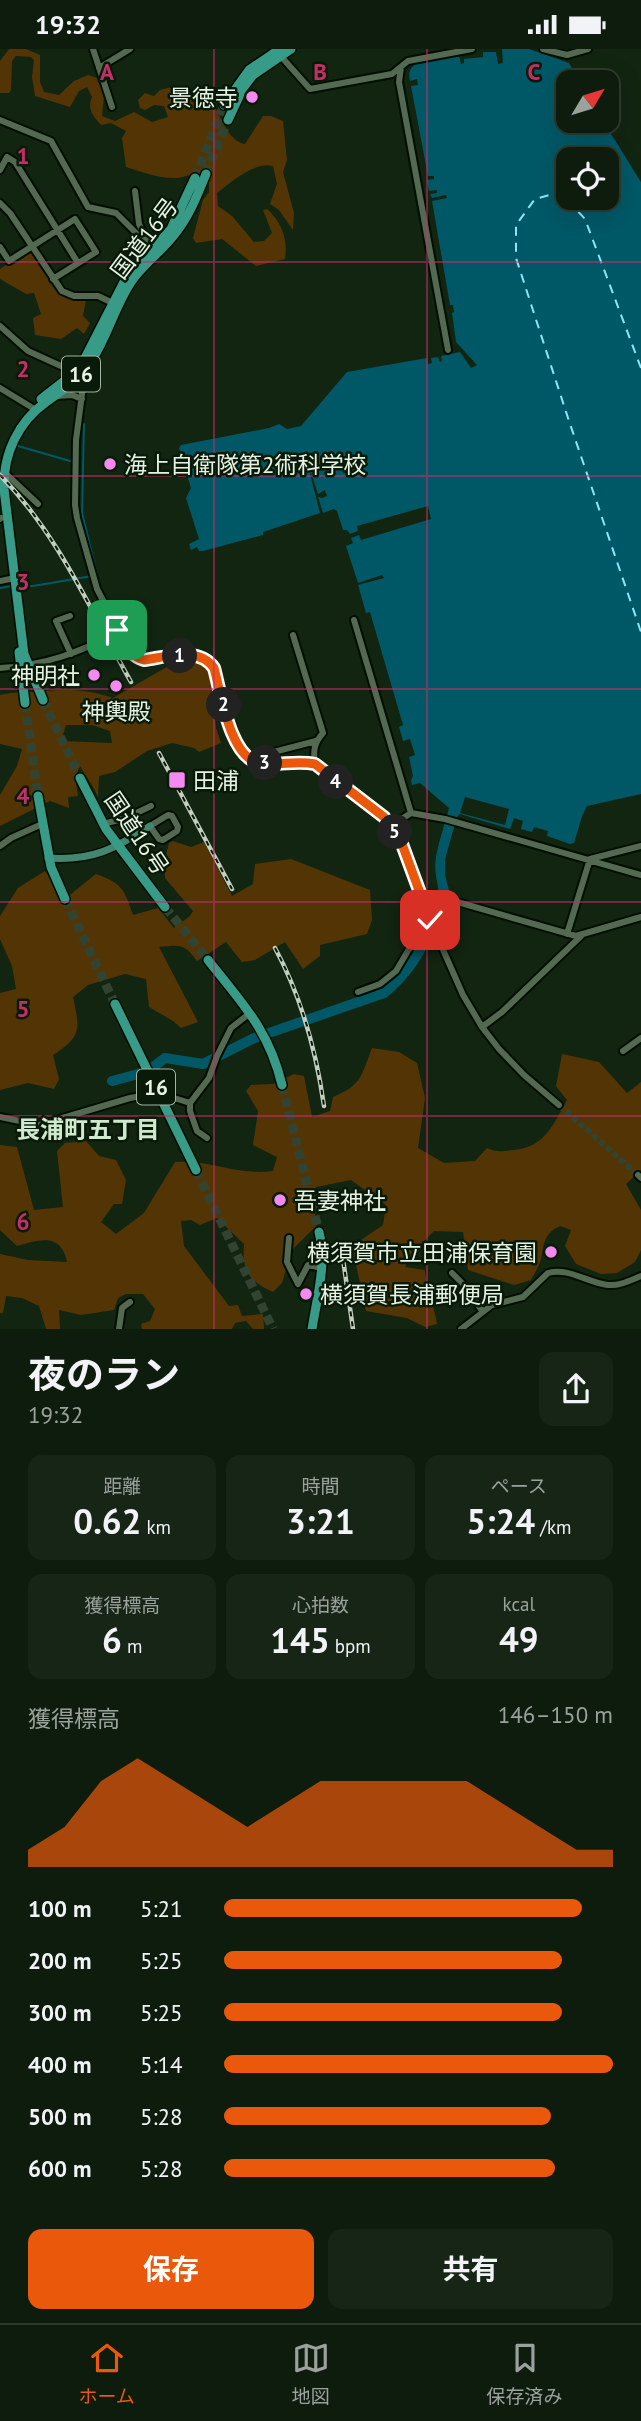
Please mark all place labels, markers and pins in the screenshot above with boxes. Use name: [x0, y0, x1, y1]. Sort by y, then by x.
place label: 景徳寺: [169, 83, 238, 112]
marker: 景徳寺: [244, 89, 260, 105]
place label: 海上自衛隊第2術科学校: [124, 450, 367, 479]
marker: 海上自衛隊第2術科学校: [102, 456, 118, 472]
pin: [87, 600, 147, 660]
pin: 1: [162, 639, 198, 673]
place label: 神明社: [11, 661, 80, 690]
marker: 神明社: [86, 667, 102, 683]
marker: 神輿殿: [108, 678, 124, 694]
pin: 2: [206, 687, 242, 723]
place label: 神輿殿: [82, 697, 151, 726]
pin: 3: [247, 745, 282, 781]
pin: 4: [318, 765, 354, 799]
place label: 田浦: [193, 766, 239, 795]
marker: 田浦: [167, 770, 187, 790]
pin: 5: [378, 815, 412, 849]
pin: [400, 890, 460, 950]
place label: 吾妻神社: [294, 1186, 386, 1215]
marker: 吾妻神社: [272, 1192, 288, 1208]
place label: 横須賀市立田浦保育園: [307, 1238, 537, 1267]
marker: 横須賀市立田浦保育園: [543, 1244, 559, 1260]
place label: 横須賀長浦郵便局: [320, 1280, 504, 1309]
marker: 横須賀長浦郵便局: [298, 1286, 314, 1302]

